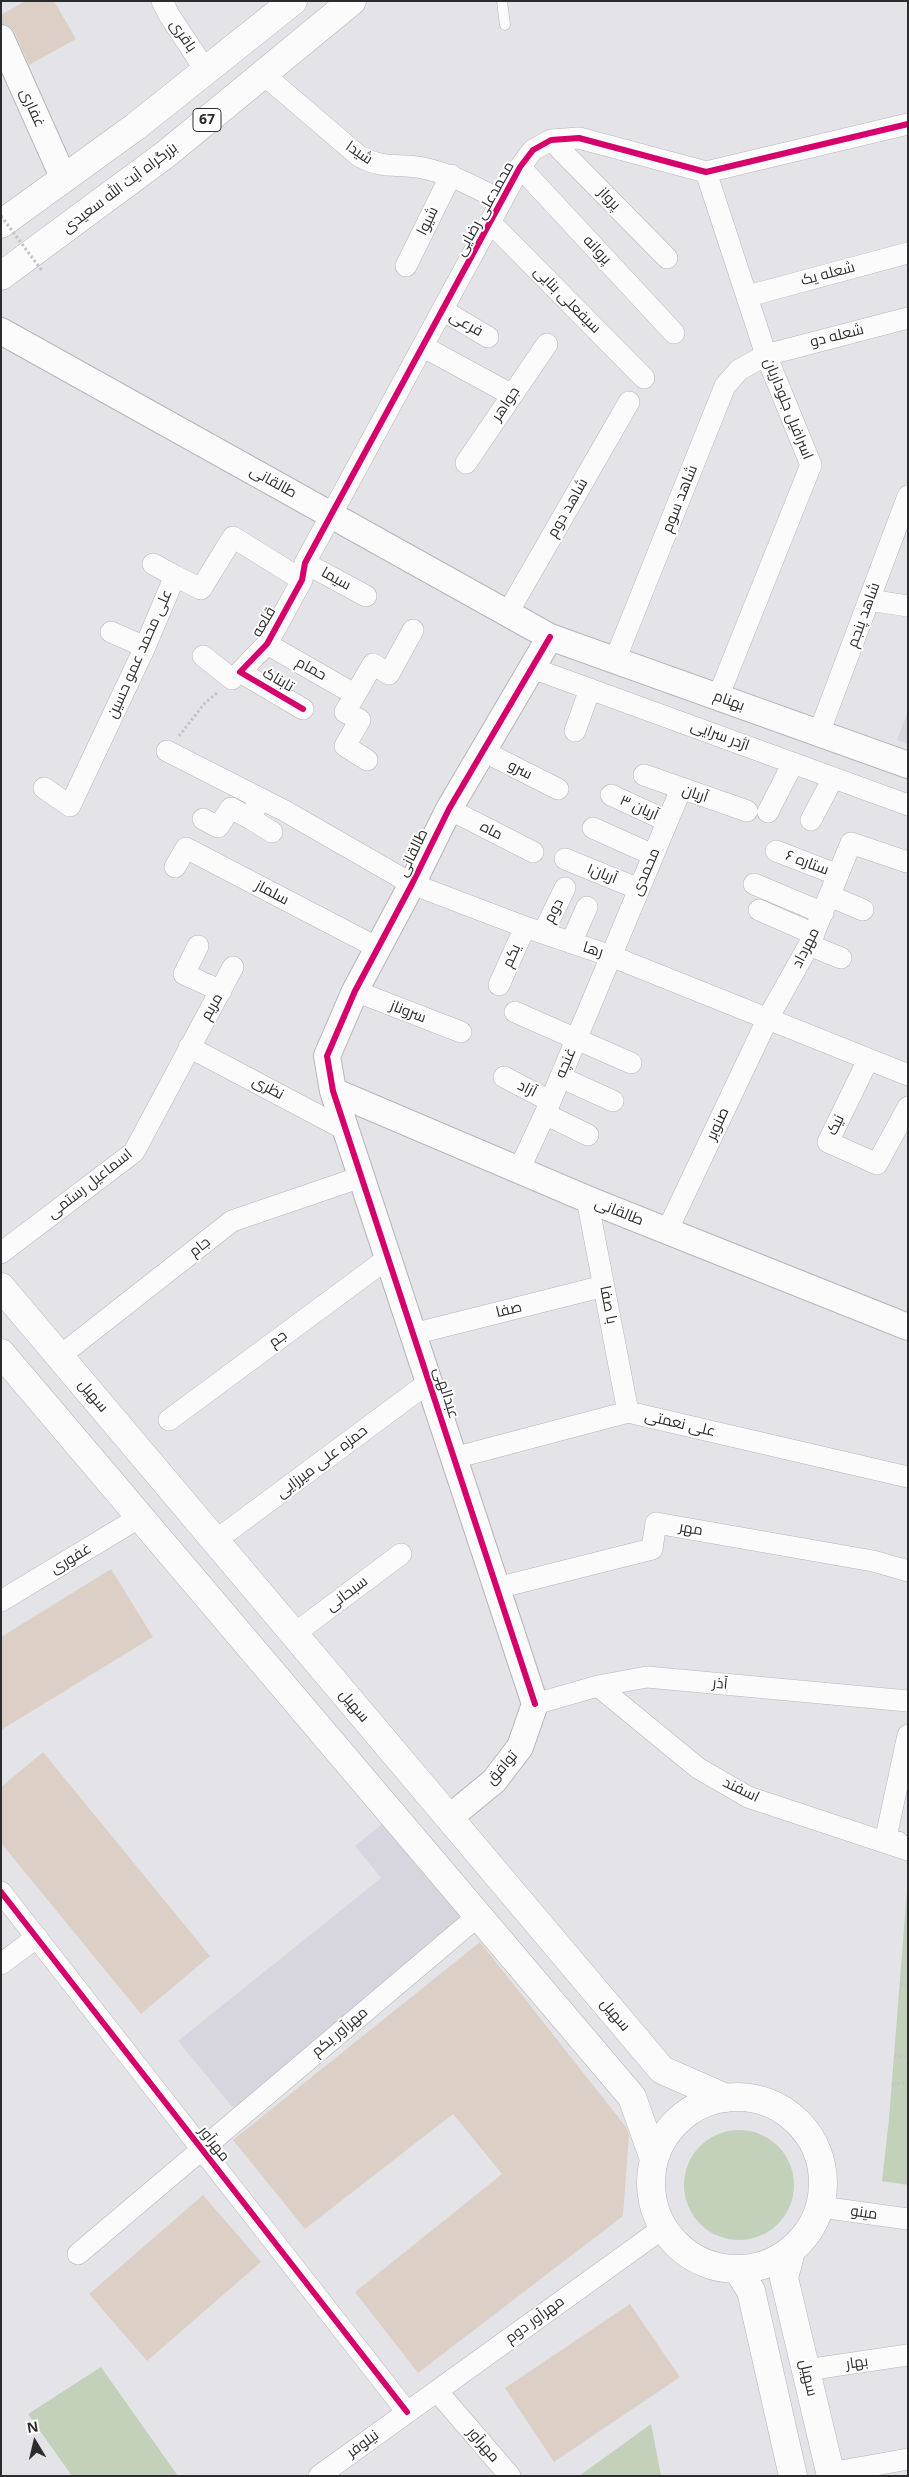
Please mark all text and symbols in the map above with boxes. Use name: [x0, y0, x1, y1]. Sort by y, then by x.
street label: باقری: [166, 16, 200, 56]
street label: غفاری: [16, 86, 48, 130]
road number: 67: [193, 108, 221, 132]
street label: شیدا: [342, 137, 376, 169]
street label: بزرگراه آیت الله سعیدی: [59, 139, 181, 237]
street label: محمدعلی رضایی: [452, 159, 518, 259]
street label: پرواز: [594, 184, 624, 214]
street label: شیوا: [413, 204, 443, 238]
street label: پروانه: [579, 232, 615, 268]
street label: شعله یک: [799, 258, 857, 290]
street label: سیفعلی بنایی: [530, 263, 604, 337]
street label: فرعی: [446, 307, 486, 341]
street label: شعله دو: [808, 321, 866, 351]
street label: اسرافیل جلوداریان: [759, 356, 817, 462]
street label: جواهر: [488, 383, 524, 425]
street label: طالقانی: [246, 462, 300, 502]
street label: شاهد سوم: [658, 463, 702, 535]
street label: شاهد دوم: [544, 475, 592, 541]
street label: سیما: [318, 564, 354, 594]
street label: شاهد پنجم: [844, 580, 884, 650]
street label: علی محمد عمو حسین: [103, 587, 177, 721]
street label: قلعه: [248, 604, 280, 640]
street label: حمام: [293, 653, 329, 685]
street label: تابناک: [259, 664, 297, 696]
street label: بهنام: [711, 687, 747, 715]
street label: اژدر سرایی: [688, 717, 752, 755]
street label: سرو: [505, 756, 535, 784]
street label: آریان: [680, 781, 710, 807]
street label: آریان ۳: [617, 792, 661, 824]
street label: ماه: [477, 818, 505, 844]
street label: طالقانی: [394, 826, 432, 880]
street label: محمدی: [628, 845, 664, 899]
street label: ستاره ۶: [783, 847, 831, 879]
street label: آریان۱: [584, 860, 620, 888]
street label: سلماز: [252, 877, 292, 909]
street label: دوم: [540, 896, 568, 926]
street label: مهرداد: [788, 925, 824, 971]
street label: رها: [581, 938, 605, 962]
street label: یکم: [499, 941, 525, 971]
street label: مریم: [197, 990, 227, 1024]
street label: سروناز: [387, 997, 429, 1027]
street label: غنچه: [552, 1045, 580, 1081]
street label: نظری: [249, 1072, 287, 1104]
street label: آزاد: [514, 1077, 540, 1101]
street label: صنوبر: [703, 1105, 733, 1143]
street label: نیک: [823, 1112, 849, 1138]
street label: اسماعیل رستمی: [44, 1145, 136, 1223]
street label: طالقانی: [592, 1194, 646, 1230]
street label: جام: [186, 1233, 214, 1261]
street label: با صفا: [595, 1284, 621, 1326]
street label: صفا: [494, 1298, 524, 1322]
street label: جم: [265, 1326, 291, 1352]
street label: عبدالهی: [429, 1365, 463, 1421]
street label: سهیل: [74, 1376, 112, 1416]
street label: علی نعمتی: [643, 1407, 717, 1441]
street label: حمزه علی میرزایی: [273, 1422, 371, 1502]
street label: مهر: [678, 1518, 704, 1540]
street label: غفوری: [47, 1540, 95, 1578]
street label: سبحانی: [323, 1573, 371, 1615]
street label: آذر: [712, 1674, 728, 1694]
street label: سهیل: [335, 1686, 373, 1726]
street label: توافق: [482, 1747, 522, 1789]
street label: اسفند: [720, 1773, 762, 1807]
street label: سهیل: [596, 1995, 634, 2035]
street label: مهرآور یکم: [308, 2003, 372, 2061]
street label: مهرآور: [195, 2123, 233, 2165]
street label: مینو: [849, 2202, 879, 2224]
street label: مهرآور دوم: [502, 2292, 568, 2348]
street label: بهار: [845, 2353, 869, 2373]
street label: سهیل: [795, 2358, 821, 2398]
text: N: [25, 2416, 40, 2437]
north arrow: [10, 2417, 60, 2467]
street label: مهرآور: [463, 2424, 503, 2466]
street label: نیلوفر: [343, 2426, 383, 2462]

